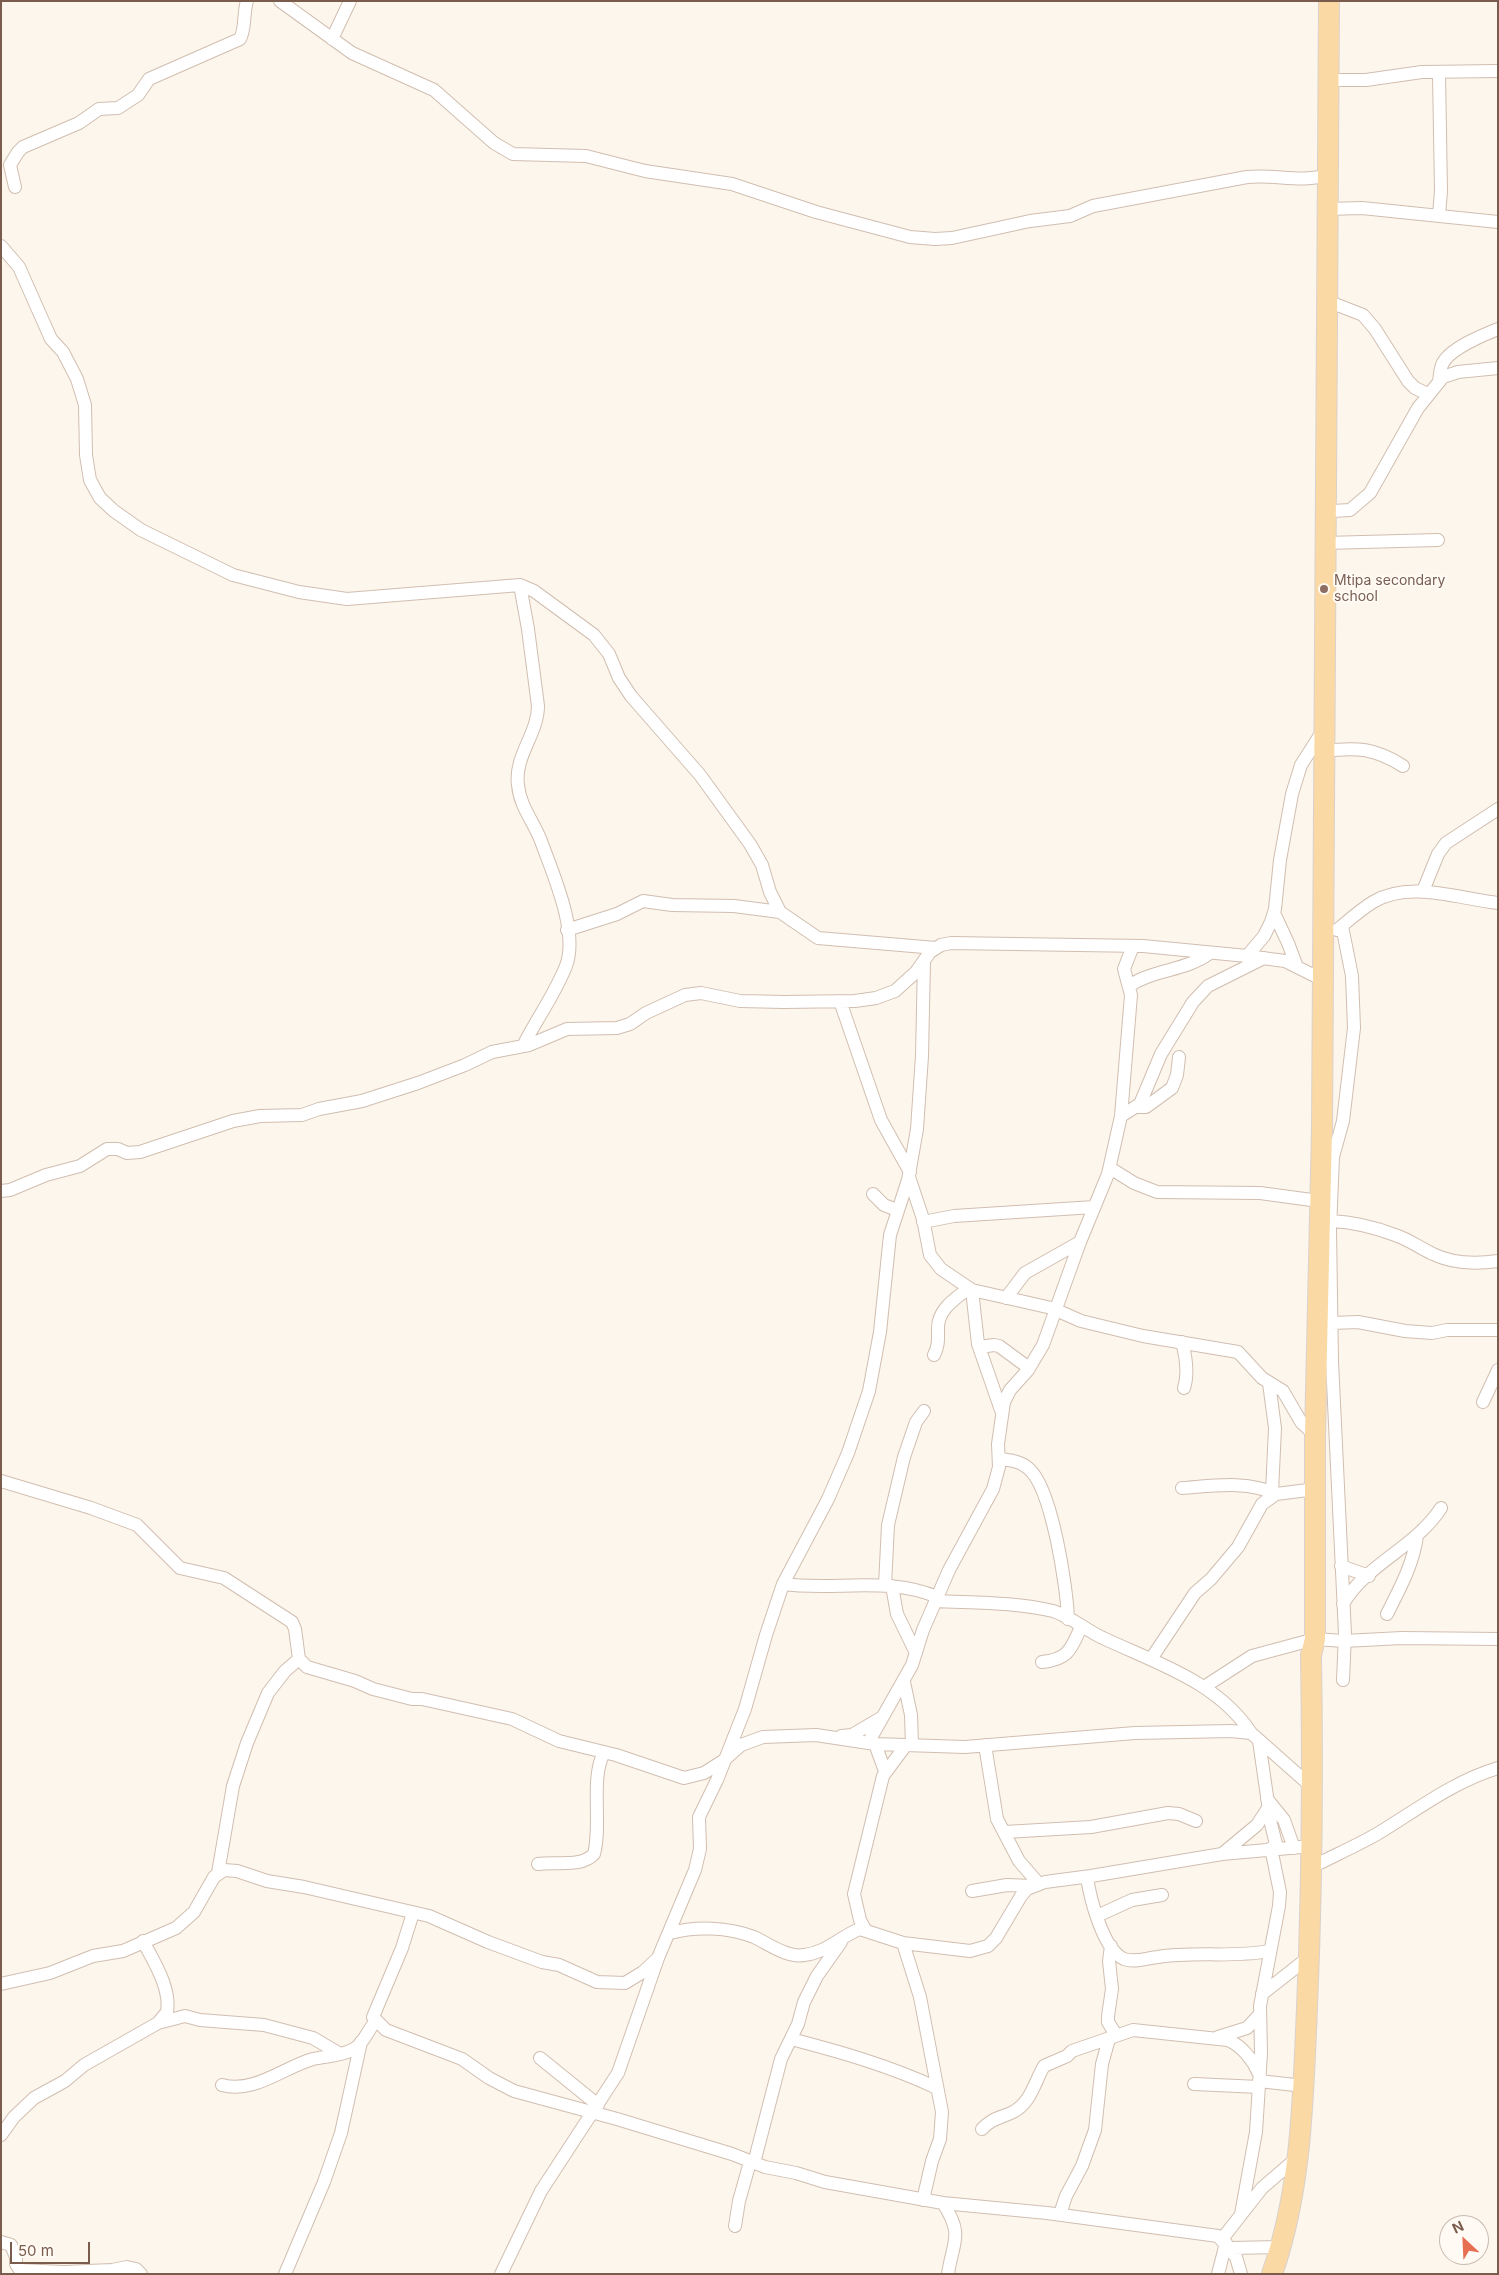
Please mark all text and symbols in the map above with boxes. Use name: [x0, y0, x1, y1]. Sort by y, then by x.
place label: Mtipa secondary school: [1334, 573, 1445, 606]
marker: Mtipa secondary school: [1318, 583, 1330, 595]
north arrow: [1439, 2215, 1489, 2265]
text: N: [1449, 2217, 1466, 2237]
scale bar: [12, 2232, 92, 2264]
text: 50 m: [18, 2241, 54, 2260]

